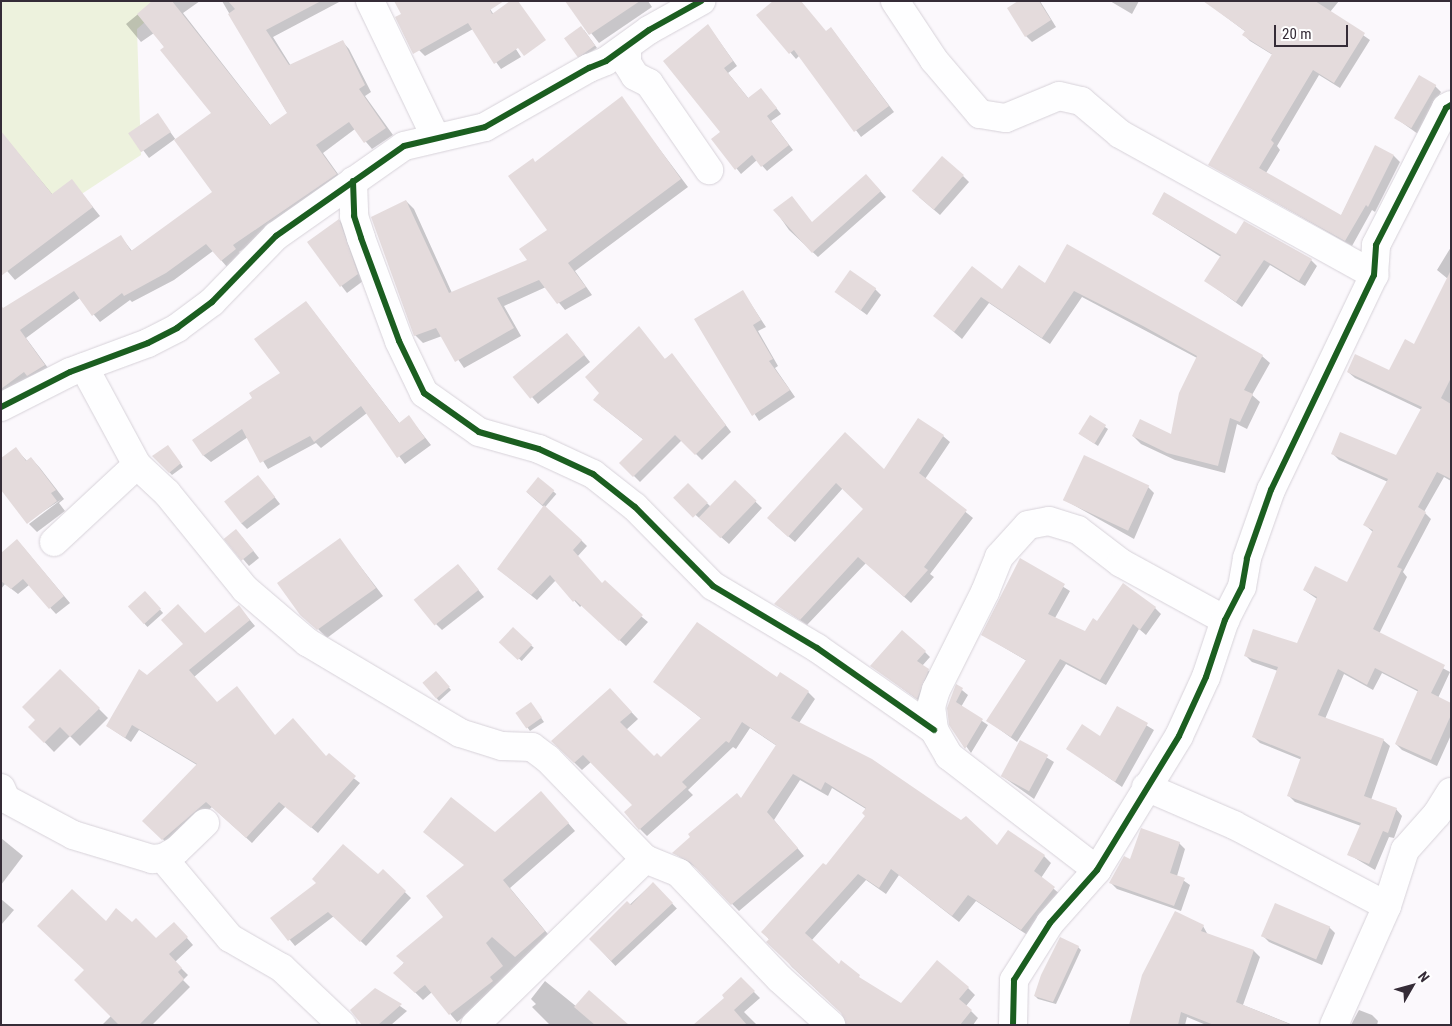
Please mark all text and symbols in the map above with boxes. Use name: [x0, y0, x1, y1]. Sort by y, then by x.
scale bar: [1277, 15, 1351, 47]
text: 20 m: [1282, 25, 1312, 43]
north arrow: [1387, 961, 1437, 1011]
text: N: [1415, 968, 1433, 985]

